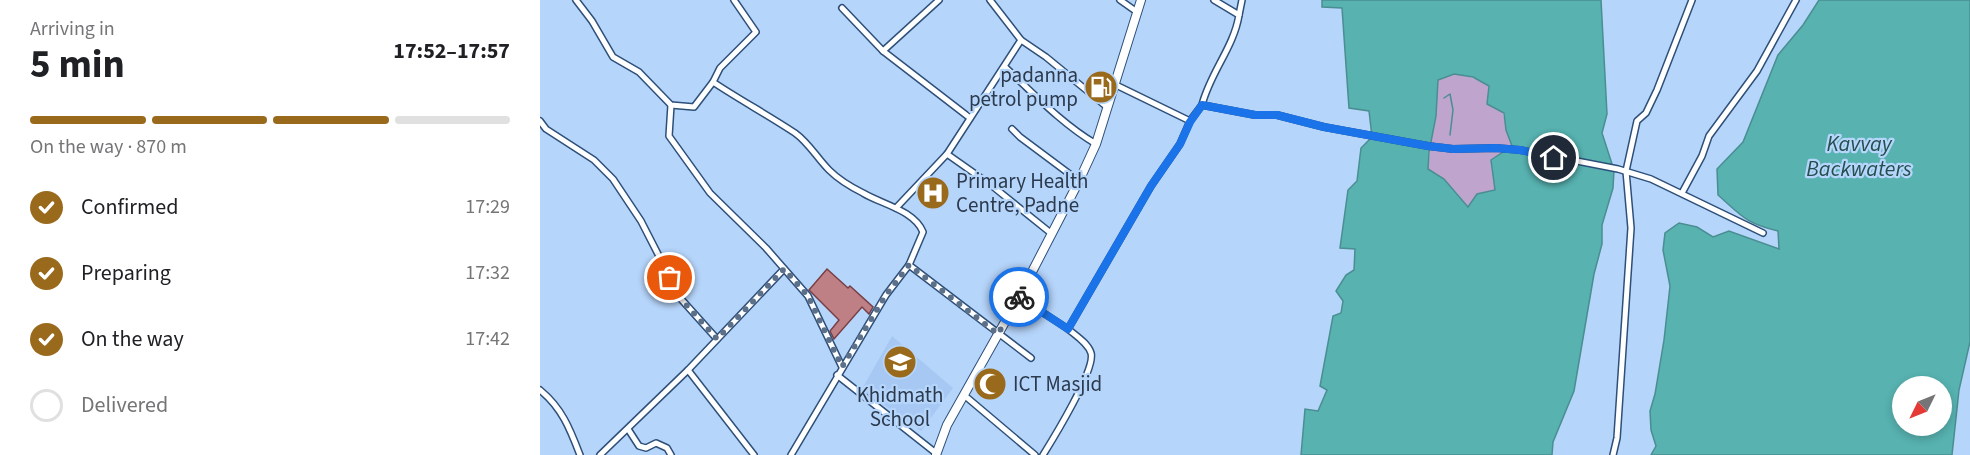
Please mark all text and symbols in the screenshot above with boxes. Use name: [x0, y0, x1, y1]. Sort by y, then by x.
text: Arriving in: [30, 15, 115, 43]
text: 17:52–17:57: [393, 35, 510, 67]
text: 5 min: [30, 37, 125, 93]
place label: padanna petrol pump: [969, 60, 1078, 114]
fuel station icon: padanna petrol pump: [1083, 69, 1119, 105]
water label: Kavvay Backwaters: [1806, 128, 1912, 185]
pin: [1528, 132, 1579, 183]
text: On the way · 870 m: [30, 133, 187, 161]
icon: home: [1537, 141, 1570, 174]
place label: Primary Health Centre, Padne: [956, 166, 1088, 220]
hospital icon: Primary Health Centre, Padne: [915, 175, 951, 211]
icon: check: [30, 191, 63, 224]
text: Confirmed: [81, 191, 178, 223]
text: 17:29: [465, 193, 510, 221]
pin: [644, 252, 695, 303]
icon: check: [30, 257, 63, 290]
text: Preparing: [81, 257, 171, 289]
text: 17:32: [465, 259, 510, 287]
icon: bag: [653, 261, 686, 294]
courier: [989, 267, 1049, 327]
icon: bike: [1003, 281, 1036, 314]
icon: check: [30, 323, 63, 356]
text: On the way: [81, 323, 184, 355]
text: 17:42: [465, 325, 510, 353]
school or university icon: Khidmath School: [882, 344, 918, 380]
mosque icon: ICT Masjid: [972, 366, 1008, 402]
place label: ICT Masjid: [1013, 369, 1102, 399]
north arrow: [1892, 376, 1952, 436]
map controls: [1892, 376, 1952, 436]
place label: Khidmath School: [857, 380, 943, 434]
text: Delivered: [81, 389, 168, 421]

